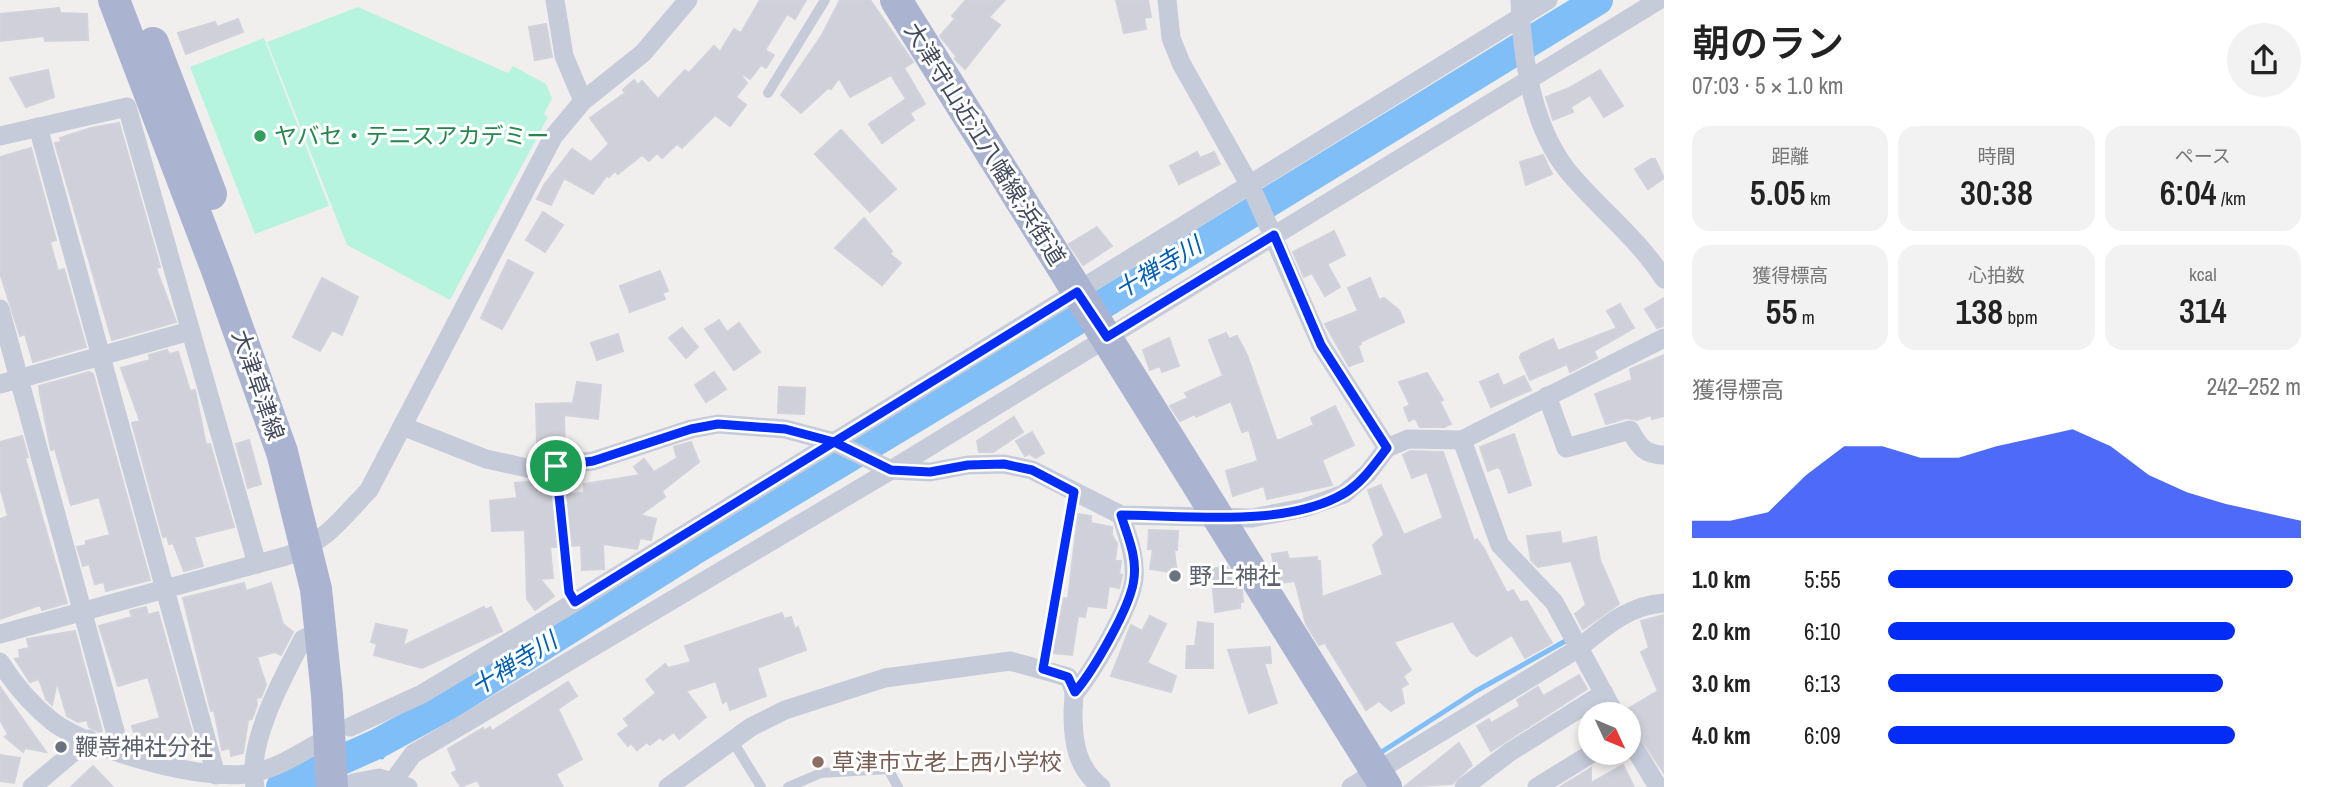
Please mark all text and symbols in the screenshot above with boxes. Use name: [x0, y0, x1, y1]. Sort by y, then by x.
street label: 大津守山近江八幡線;浜街道: [898, 16, 1073, 271]
text: 朝のラン: [1692, 18, 1844, 69]
button: share: [2227, 23, 2301, 97]
text: 07:03 · 5 × 1.0 km: [1692, 70, 1844, 101]
place label: ヤバセ・テニスアカデミー: [274, 120, 550, 151]
marker: ヤバセ・テニスアカデミー: [252, 128, 268, 144]
text: 距離: [1771, 143, 1809, 169]
text: 時間: [1977, 143, 2016, 169]
text: ペース: [2175, 143, 2231, 169]
text: 5.05: [1750, 169, 1806, 216]
text: 30:38: [1960, 169, 2033, 216]
text: 6:04: [2160, 169, 2217, 216]
text: km: [1806, 185, 1831, 211]
text: /km: [2217, 185, 2246, 211]
water label: 十禅寺川: [1108, 227, 1209, 306]
text: kcal: [2189, 261, 2217, 287]
text: 獲得標高: [1752, 262, 1828, 288]
text: 心拍数: [1968, 262, 2025, 288]
text: 314: [2179, 287, 2227, 334]
text: 55: [1766, 288, 1797, 335]
text: 138: [1955, 288, 2003, 335]
text: m: [1797, 304, 1815, 330]
text: bpm: [2003, 304, 2038, 330]
street label: 大津草津線: [225, 325, 292, 444]
text: 242–252 m: [2207, 371, 2301, 402]
text: 獲得標高: [1692, 374, 1784, 405]
pin: [526, 436, 586, 496]
icon: arrive: [537, 447, 575, 485]
place label: 野上神社: [1189, 560, 1281, 591]
text: 1.0 km: [1692, 564, 1751, 595]
text: 5:55: [1804, 564, 1841, 595]
marker: 野上神社: [1167, 568, 1183, 584]
text: 2.0 km: [1692, 616, 1751, 647]
text: 6:10: [1804, 616, 1841, 647]
water label: 十禅寺川: [464, 623, 565, 702]
text: 3.0 km: [1692, 668, 1751, 699]
text: 6:13: [1804, 668, 1841, 699]
north arrow: [1578, 702, 1642, 765]
map controls: [1578, 702, 1641, 765]
text: 4.0 km: [1692, 720, 1751, 751]
text: 6:09: [1804, 720, 1841, 751]
place label: 鞭嵜神社分社: [75, 731, 213, 762]
marker: 鞭嵜神社分社: [53, 739, 69, 755]
place label: 草津市立老上西小学校: [832, 746, 1062, 777]
marker: 草津市立老上西小学校: [810, 754, 826, 770]

